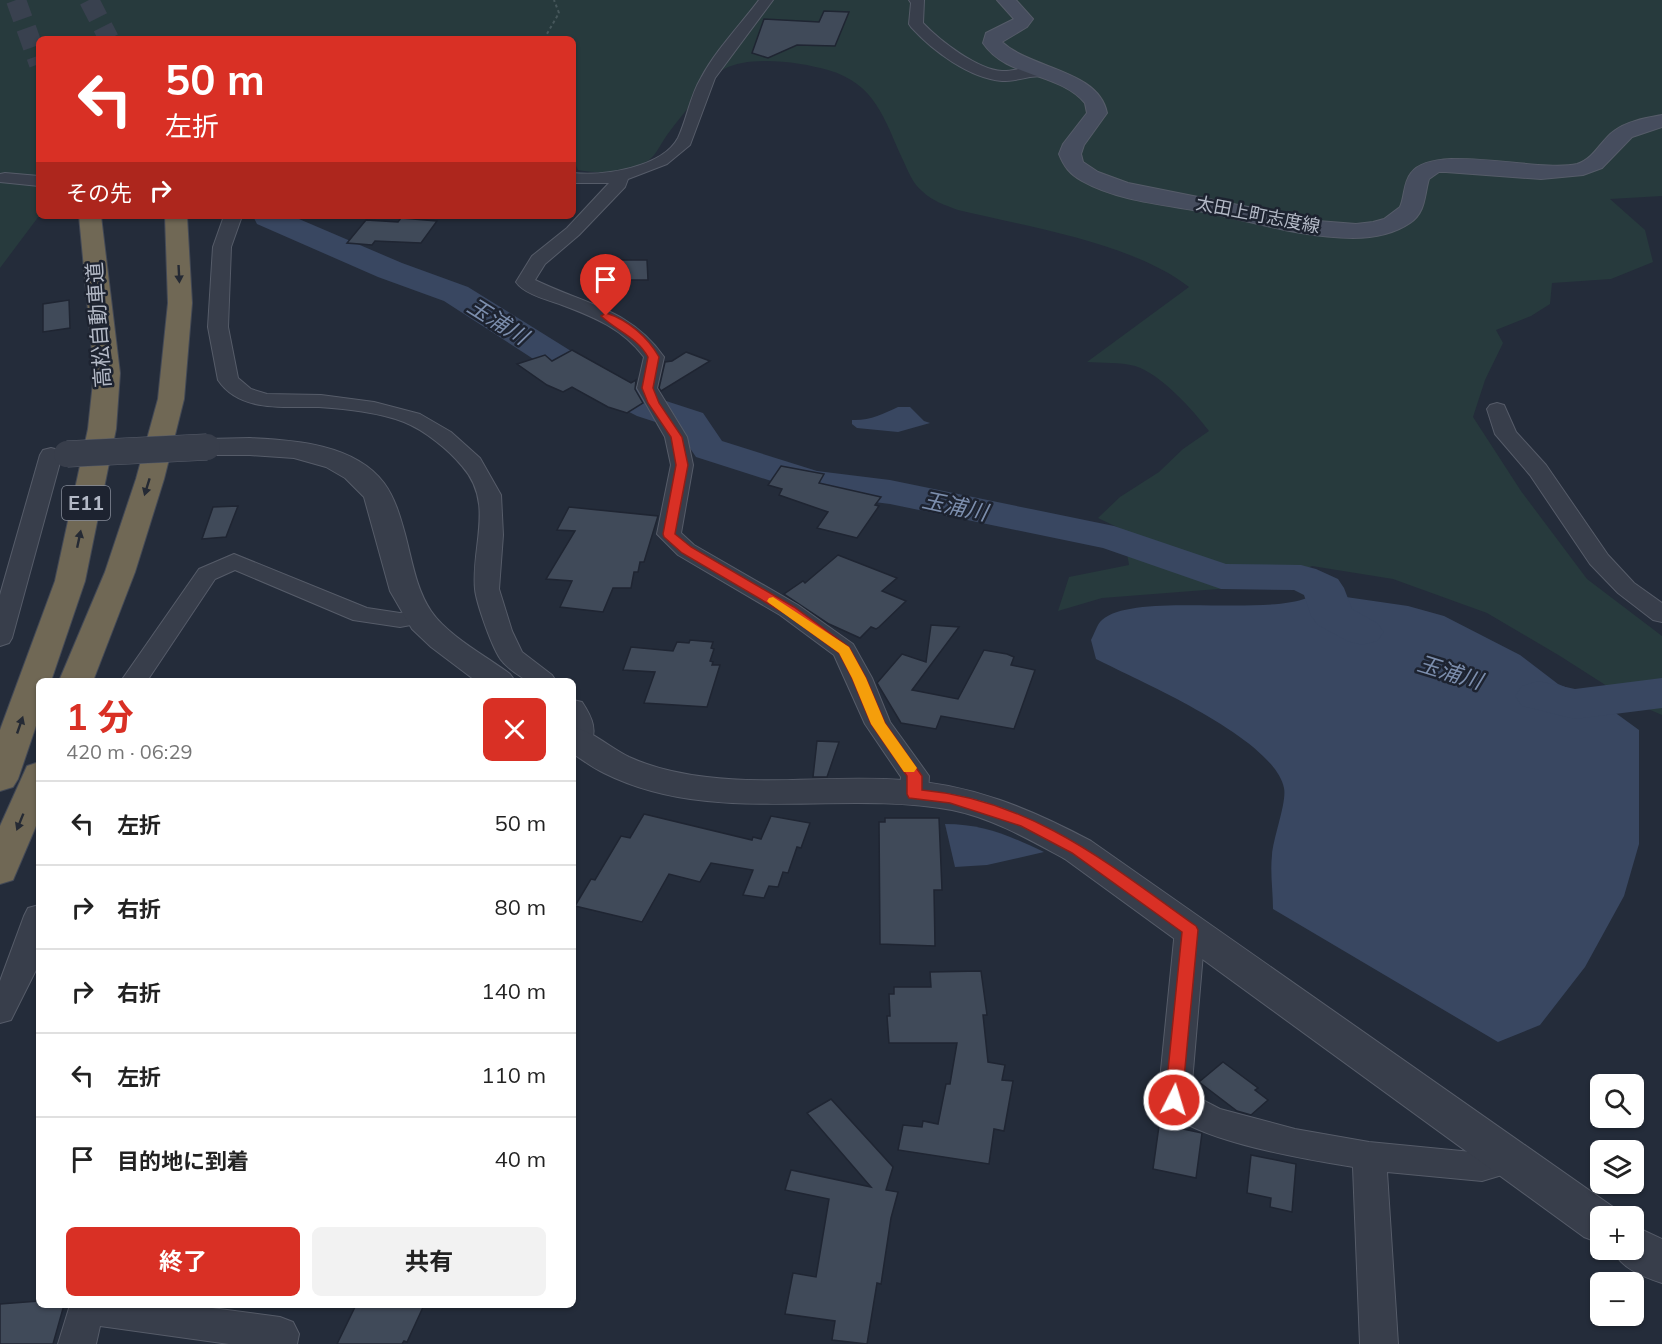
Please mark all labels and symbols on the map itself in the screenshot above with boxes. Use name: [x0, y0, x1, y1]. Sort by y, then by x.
street label: 太田上町志度線: [1194, 191, 1322, 238]
pin: [580, 254, 631, 316]
street label: 高松自動車道: [81, 261, 115, 389]
one-way arrow: [175, 265, 184, 284]
water label: 玉浦川: [463, 292, 535, 351]
one-way arrow: [142, 478, 151, 496]
water label: 玉浦川: [920, 485, 992, 527]
road number: E11: [62, 486, 110, 520]
one-way arrow: [74, 529, 84, 548]
water label: 玉浦川: [1414, 649, 1488, 696]
one-way arrow: [16, 715, 26, 733]
one-way arrow: [14, 814, 24, 832]
position arrow: [1142, 1068, 1206, 1132]

